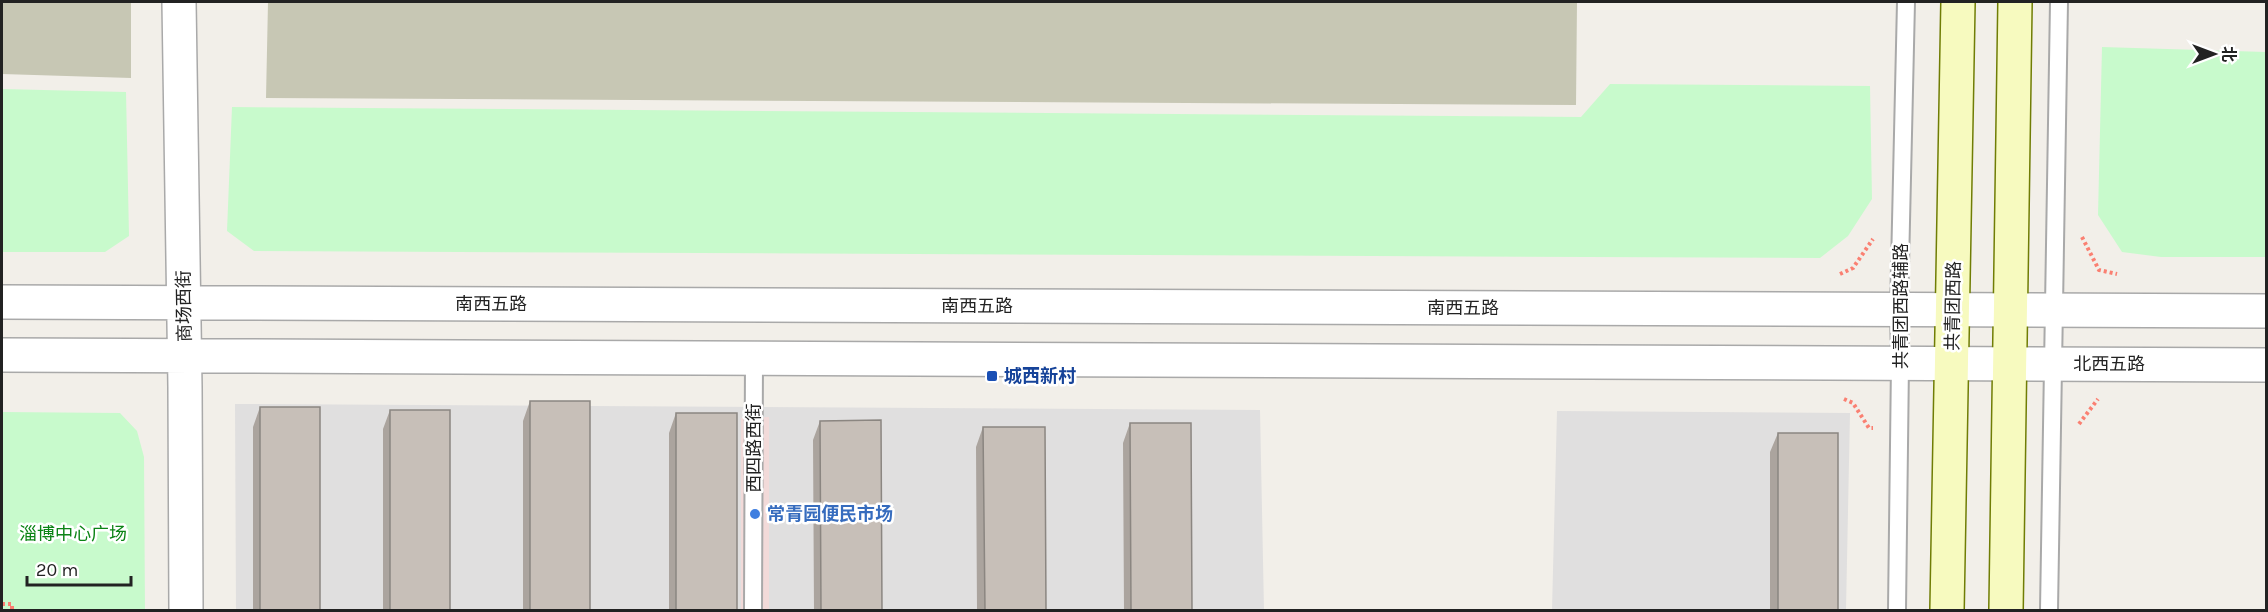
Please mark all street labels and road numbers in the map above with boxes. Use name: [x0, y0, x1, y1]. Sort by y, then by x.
street label: 共青团西路辅路: [1890, 243, 1912, 369]
street label: 共青团西路: [1941, 261, 1965, 351]
street label: 商场西街: [172, 270, 196, 342]
street label: 南西五路: [455, 293, 527, 315]
street label: 南西五路: [941, 295, 1013, 317]
street label: 南西五路: [1427, 297, 1499, 319]
street label: 北西五路: [2073, 353, 2145, 375]
street label: 西四路西街: [743, 403, 765, 493]

